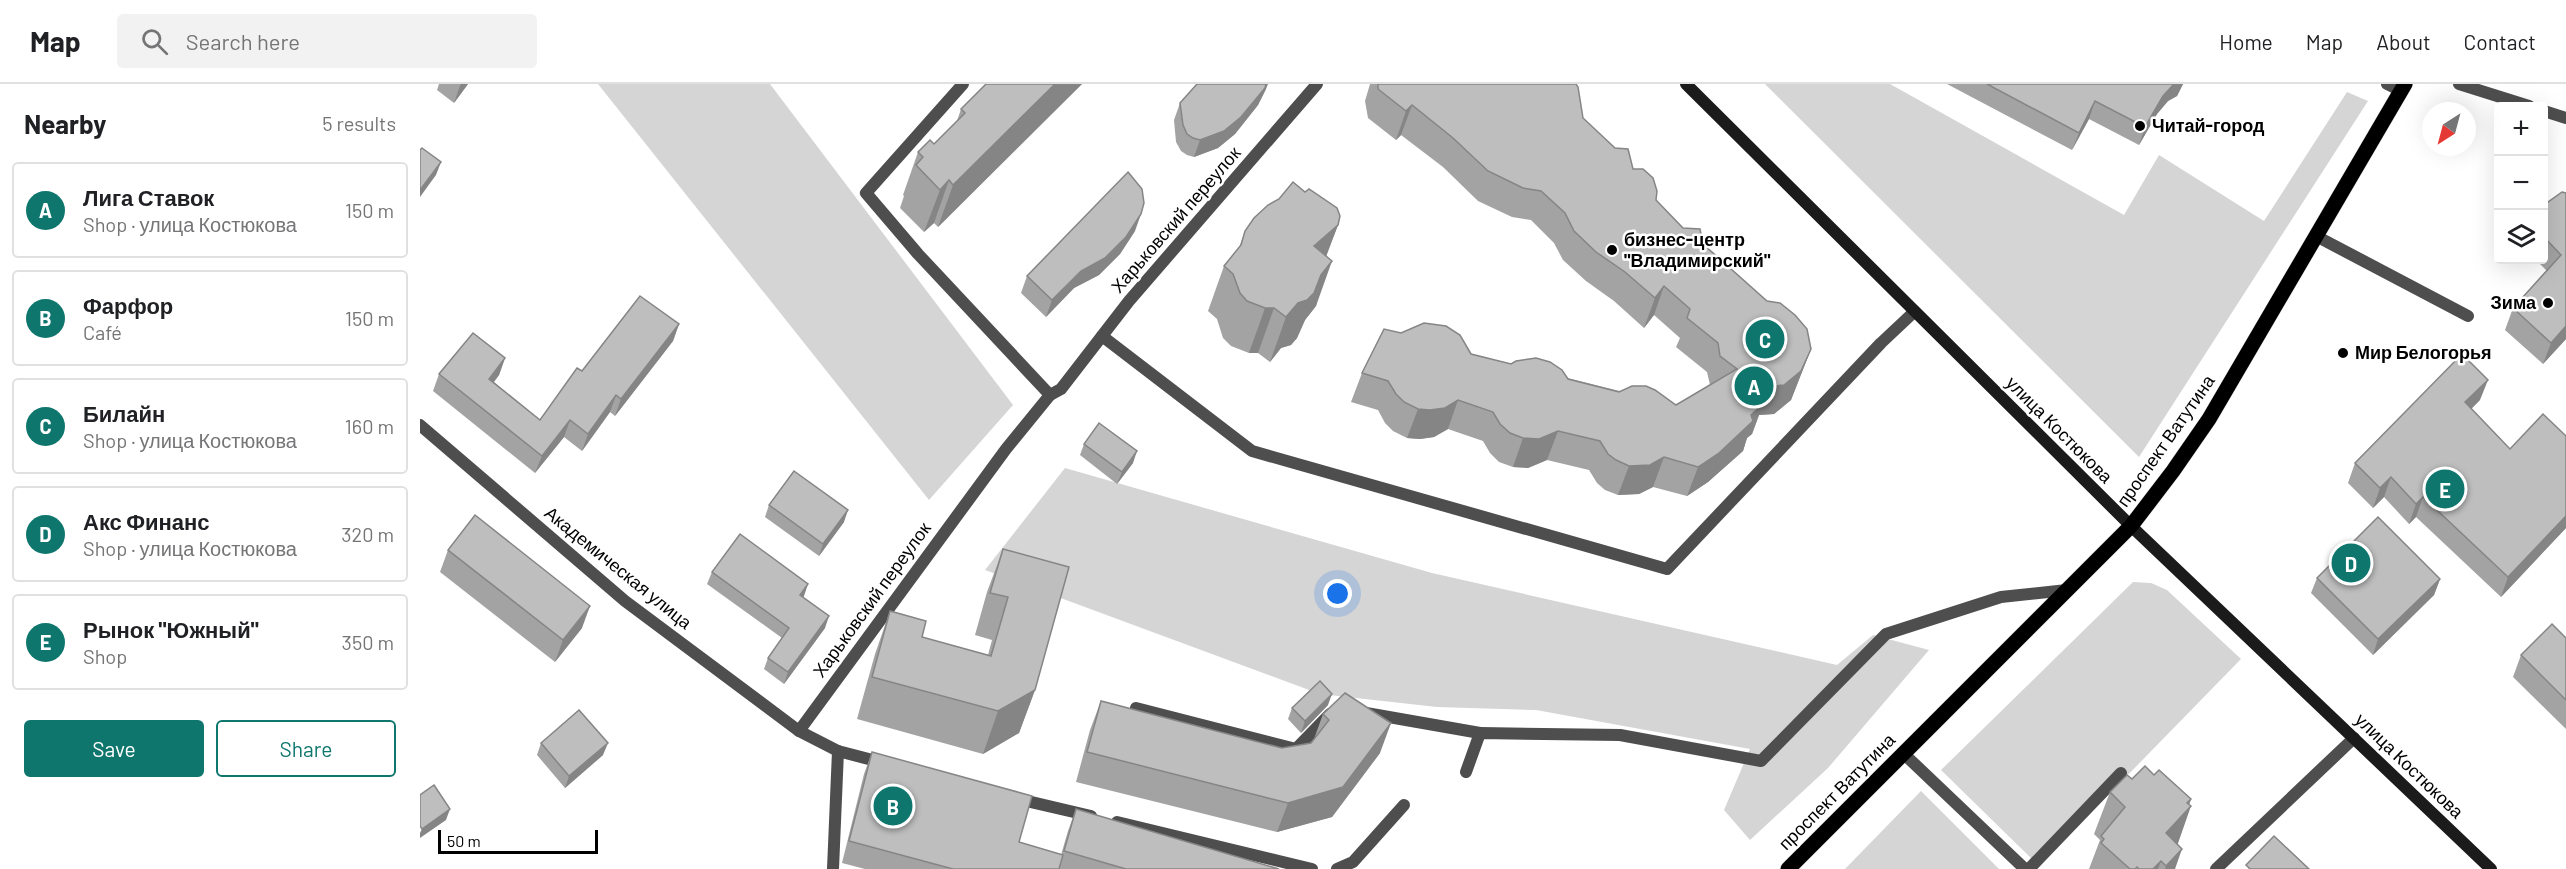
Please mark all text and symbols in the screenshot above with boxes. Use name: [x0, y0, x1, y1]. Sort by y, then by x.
search box: [117, 14, 537, 68]
text: Map: [30, 24, 81, 58]
icon: search: [138, 25, 171, 58]
text: Search here: [186, 28, 300, 54]
text: Home: [2219, 29, 2273, 54]
text: Map: [2306, 29, 2343, 54]
text: About: [2376, 29, 2431, 54]
text: Contact: [2464, 29, 2536, 54]
north arrow: [2422, 102, 2476, 156]
map controls: [2494, 102, 2548, 264]
button: +: [2494, 102, 2548, 156]
text: Nearby: [24, 108, 106, 139]
text: 5 results: [322, 111, 396, 135]
place label: Читай-город: [2152, 114, 2265, 136]
marker: Читай-город: [2133, 119, 2147, 133]
street label: Харьковский переулок: [1106, 142, 1245, 297]
button: −: [2494, 156, 2548, 210]
text: Лига Ставок: [83, 184, 214, 210]
text: A: [39, 198, 52, 222]
text: 150 m: [345, 198, 394, 222]
button: layers: [2494, 210, 2548, 264]
text: Shop · улица Костюкова: [83, 212, 297, 236]
place label: бизнес-центр "Владимирский": [1624, 228, 1771, 271]
marker: бизнес-центр "Владимирский": [1605, 243, 1619, 257]
place label: Зима: [2491, 291, 2537, 313]
text: Фарфор: [83, 292, 173, 318]
marker: Зима: [2541, 296, 2555, 310]
text: B: [39, 306, 52, 330]
text: 150 m: [345, 306, 394, 330]
pin: C: [1746, 316, 1784, 362]
text: Café: [83, 320, 122, 344]
place label: Мир Белогорья: [2355, 341, 2492, 363]
marker: Мир Белогорья: [2336, 346, 2350, 360]
pin: A: [1734, 364, 1774, 408]
street label: проспект Ватутина: [2111, 370, 2219, 511]
street label: улица Костюкова: [2002, 371, 2118, 488]
text: Билайн: [83, 400, 165, 426]
text: C: [39, 414, 52, 438]
text: 160 m: [345, 414, 394, 438]
text: Shop · улица Костюкова: [83, 428, 297, 452]
pin: E: [2426, 466, 2464, 512]
street label: Академическая улица: [541, 501, 697, 634]
text: Акс Финанс: [83, 508, 210, 534]
street label: Харьковский переулок: [808, 518, 935, 681]
text: D: [39, 522, 52, 546]
text: 320 m: [341, 522, 394, 546]
text: Shop · улица Костюкова: [83, 536, 297, 560]
pin: D: [2332, 540, 2370, 586]
your location: [1323, 579, 1352, 608]
text: Рынок "Южный": [83, 616, 259, 642]
text: E: [40, 630, 51, 654]
text: 350 m: [342, 630, 394, 654]
text: Shop: [83, 644, 127, 668]
street label: улица Костюкова: [2351, 708, 2469, 823]
button: Save: [24, 720, 204, 777]
button: Share: [216, 720, 396, 777]
street label: проспект Ватутина: [1773, 728, 1900, 854]
pin: B: [874, 784, 912, 828]
scale bar: [438, 827, 598, 854]
text: 50 m: [447, 831, 481, 850]

